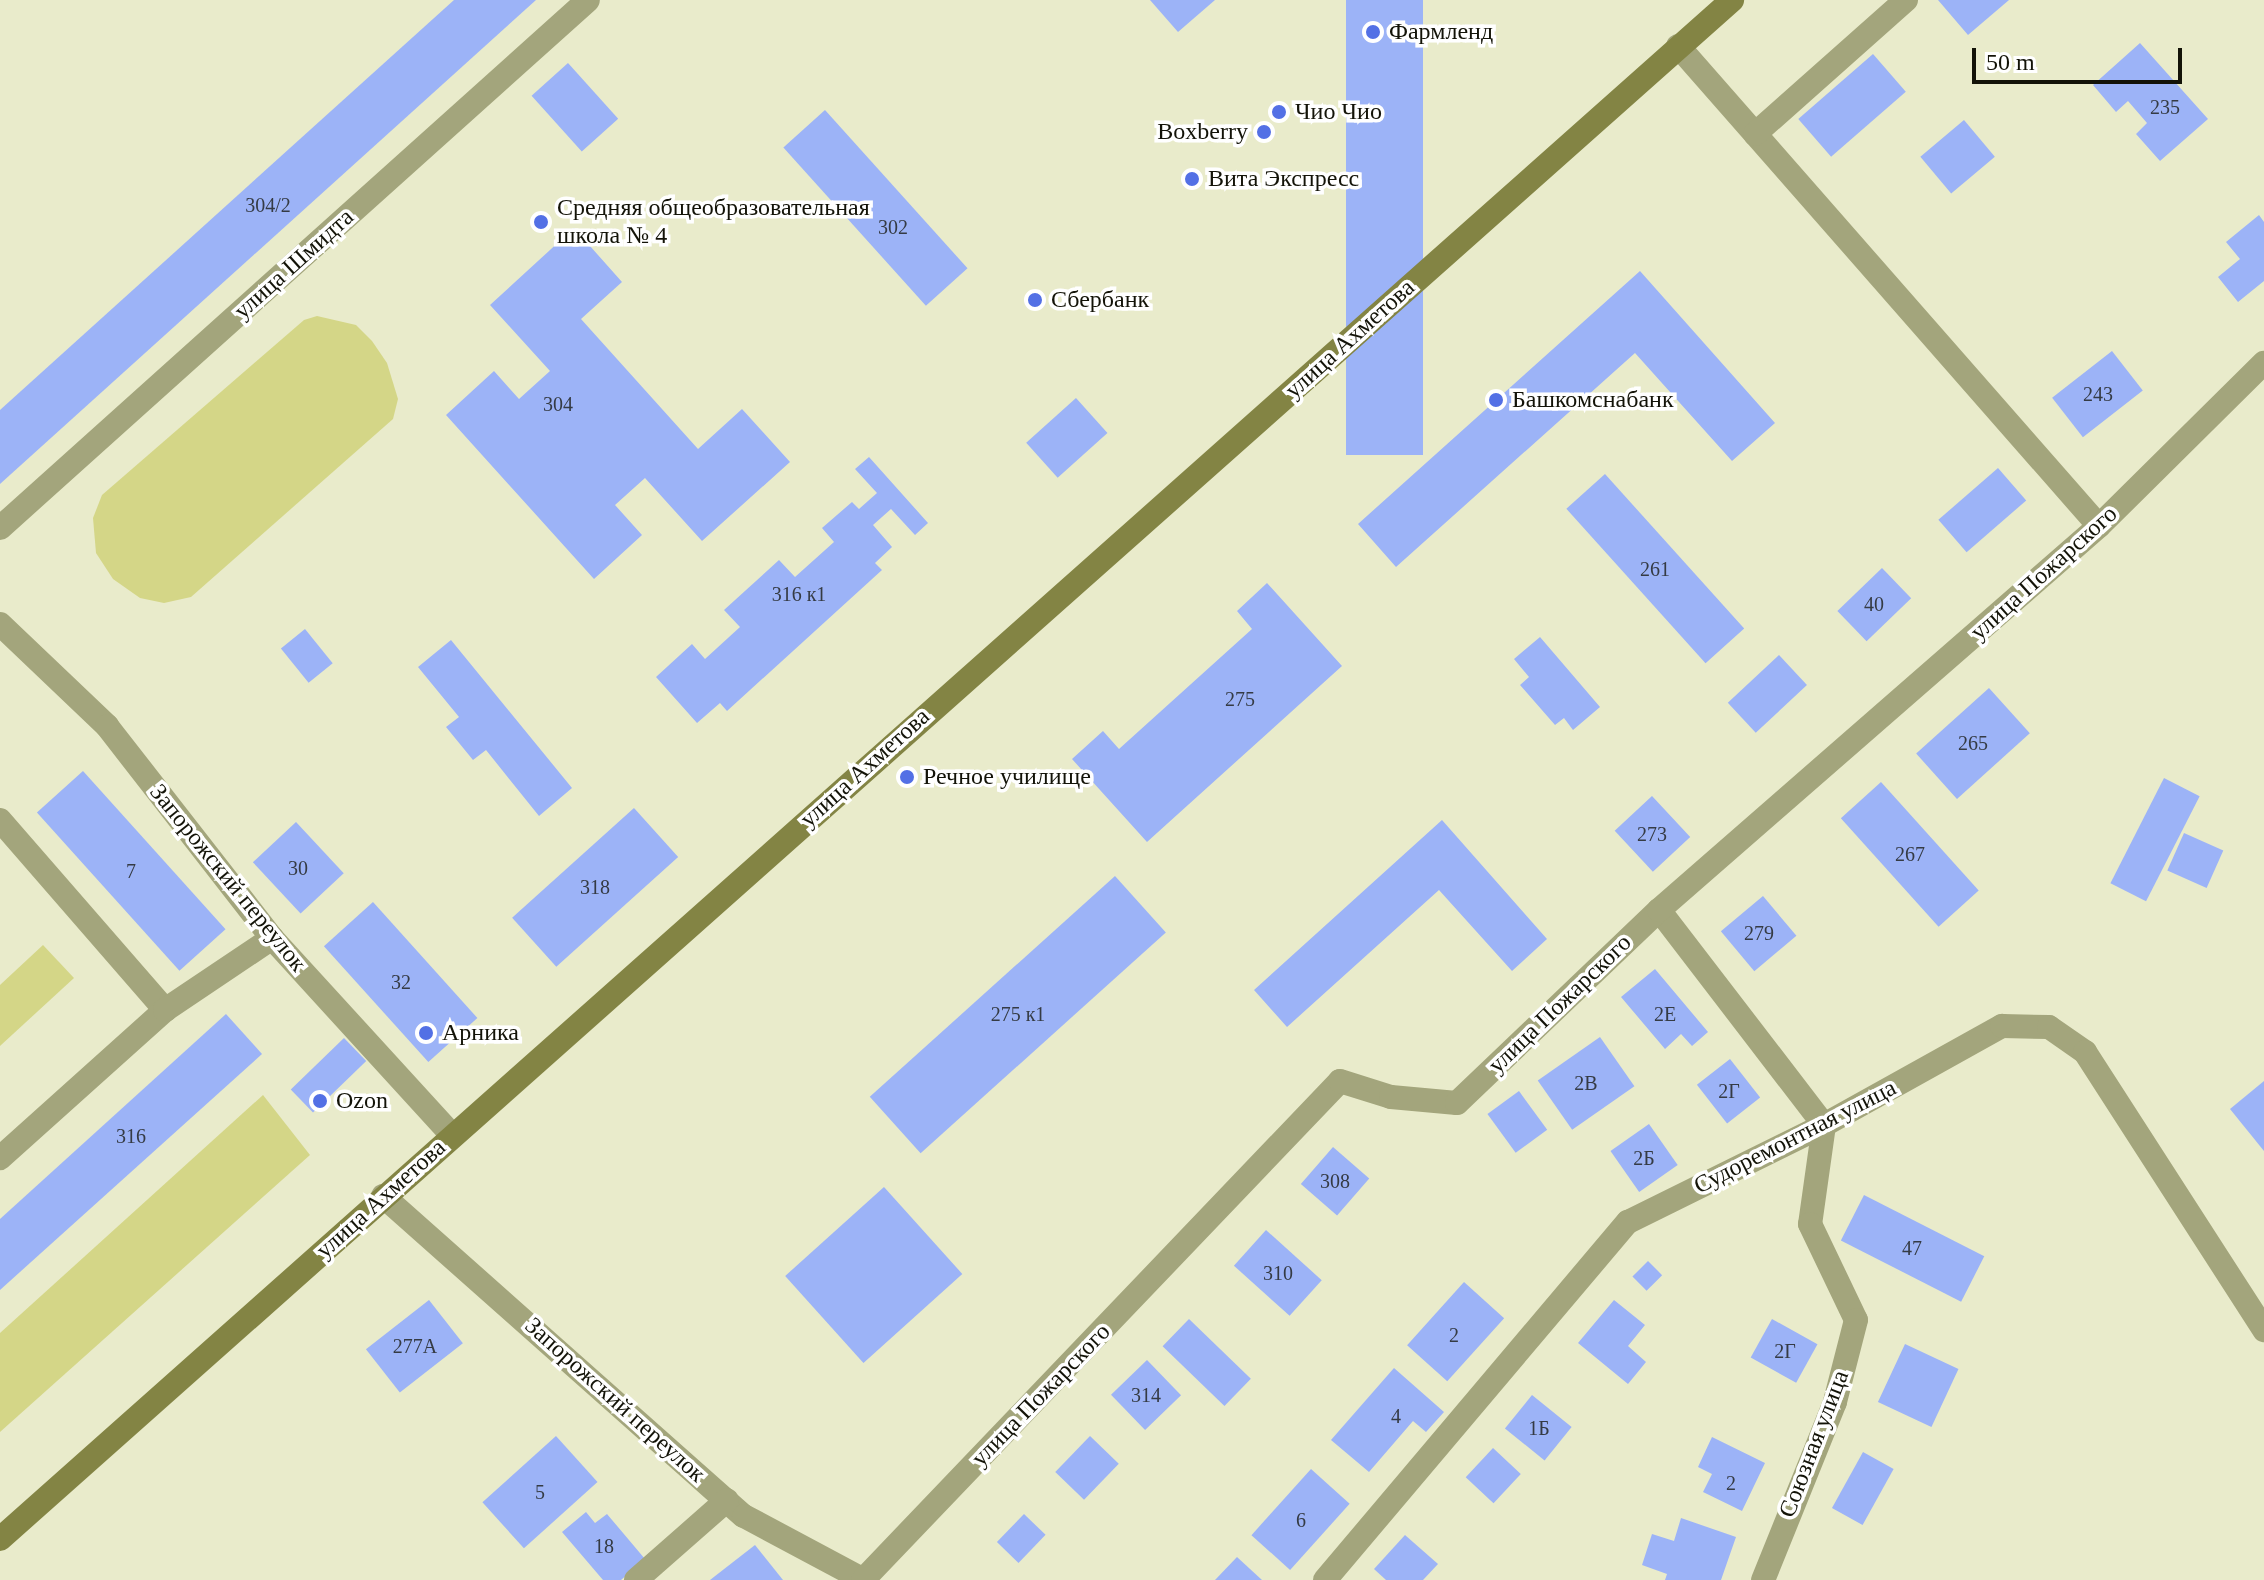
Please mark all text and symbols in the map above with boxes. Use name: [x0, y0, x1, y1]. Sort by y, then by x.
place label: Фармленд: [1389, 18, 1493, 46]
marker: Фармленд: [1364, 23, 1382, 41]
scale bar: [1976, 32, 2186, 82]
text: 50 m: [1986, 49, 2035, 75]
house number: 235: [2150, 95, 2180, 119]
place label: Чио Чио: [1295, 98, 1382, 126]
marker: Чио Чио: [1270, 103, 1288, 121]
place label: Boxberry: [1157, 118, 1248, 146]
marker: Boxberry: [1255, 123, 1273, 141]
place label: Вита Экспресс: [1208, 165, 1359, 193]
marker: Вита Экспресс: [1183, 170, 1201, 188]
house number: 304/2: [245, 193, 291, 217]
place label: Средняя общеобразовательная школа № 4: [557, 194, 870, 250]
street label: улица Шмидта: [228, 203, 360, 325]
marker: Средняя общеобразовательная школа № 4: [532, 213, 550, 231]
house number: 302: [878, 215, 908, 239]
street label: улица Ахметова: [1279, 273, 1421, 405]
place label: Сбербанк: [1051, 286, 1149, 314]
marker: Сбербанк: [1026, 291, 1044, 309]
house number: 243: [2083, 382, 2113, 406]
place label: Башкомснабанк: [1512, 386, 1674, 414]
marker: Башкомснабанк: [1487, 391, 1505, 409]
house number: 304: [543, 392, 573, 416]
street label: улица Пожарского: [1965, 500, 2123, 646]
house number: 261: [1640, 557, 1670, 581]
house number: 316 к1: [772, 582, 826, 606]
house number: 40: [1864, 592, 1884, 616]
house number: 275: [1225, 687, 1255, 711]
street label: улица Ахметова: [794, 702, 936, 834]
house number: 265: [1958, 731, 1988, 755]
place label: Речное училище: [923, 763, 1091, 791]
marker: Речное училище: [898, 768, 916, 786]
street label: Запорожский переулок: [144, 778, 312, 978]
house number: 273: [1637, 822, 1667, 846]
house number: 267: [1895, 842, 1925, 866]
house number: 30: [288, 856, 308, 880]
house number: 7: [126, 859, 136, 883]
house number: 318: [580, 875, 610, 899]
house number: 279: [1744, 921, 1774, 945]
street label: улица Пожарского: [1483, 928, 1637, 1080]
house number: 32: [391, 970, 411, 994]
house number: 275 к1: [991, 1002, 1045, 1026]
house number: 2Е: [1654, 1002, 1676, 1026]
place label: Арника: [442, 1019, 519, 1047]
marker: Арника: [417, 1024, 435, 1042]
house number: 2В: [1574, 1071, 1598, 1095]
street label: Судоремонтная улица: [1689, 1074, 1901, 1200]
house number: 2Г: [1718, 1079, 1740, 1103]
place label: Ozon: [336, 1087, 388, 1115]
marker: Ozon: [311, 1092, 329, 1110]
house number: 316: [116, 1124, 146, 1148]
street label: улица Ахметова: [310, 1133, 452, 1265]
house number: 2Б: [1633, 1146, 1655, 1170]
house number: 308: [1320, 1169, 1350, 1193]
house number: 47: [1902, 1236, 1922, 1260]
house number: 310: [1263, 1261, 1293, 1285]
street label: Запорожский переулок: [519, 1311, 711, 1489]
street label: улица Пожарского: [965, 1318, 1117, 1472]
house number: 2: [1449, 1323, 1459, 1347]
house number: 277А: [393, 1334, 437, 1358]
house number: 2Г: [1774, 1339, 1796, 1363]
street label: Союзная улица: [1773, 1366, 1855, 1522]
house number: 314: [1131, 1383, 1161, 1407]
house number: 4: [1391, 1404, 1401, 1428]
house number: 1Б: [1528, 1416, 1550, 1440]
house number: 2: [1726, 1471, 1736, 1495]
house number: 5: [535, 1480, 545, 1504]
house number: 6: [1296, 1508, 1306, 1532]
house number: 18: [594, 1534, 614, 1558]

